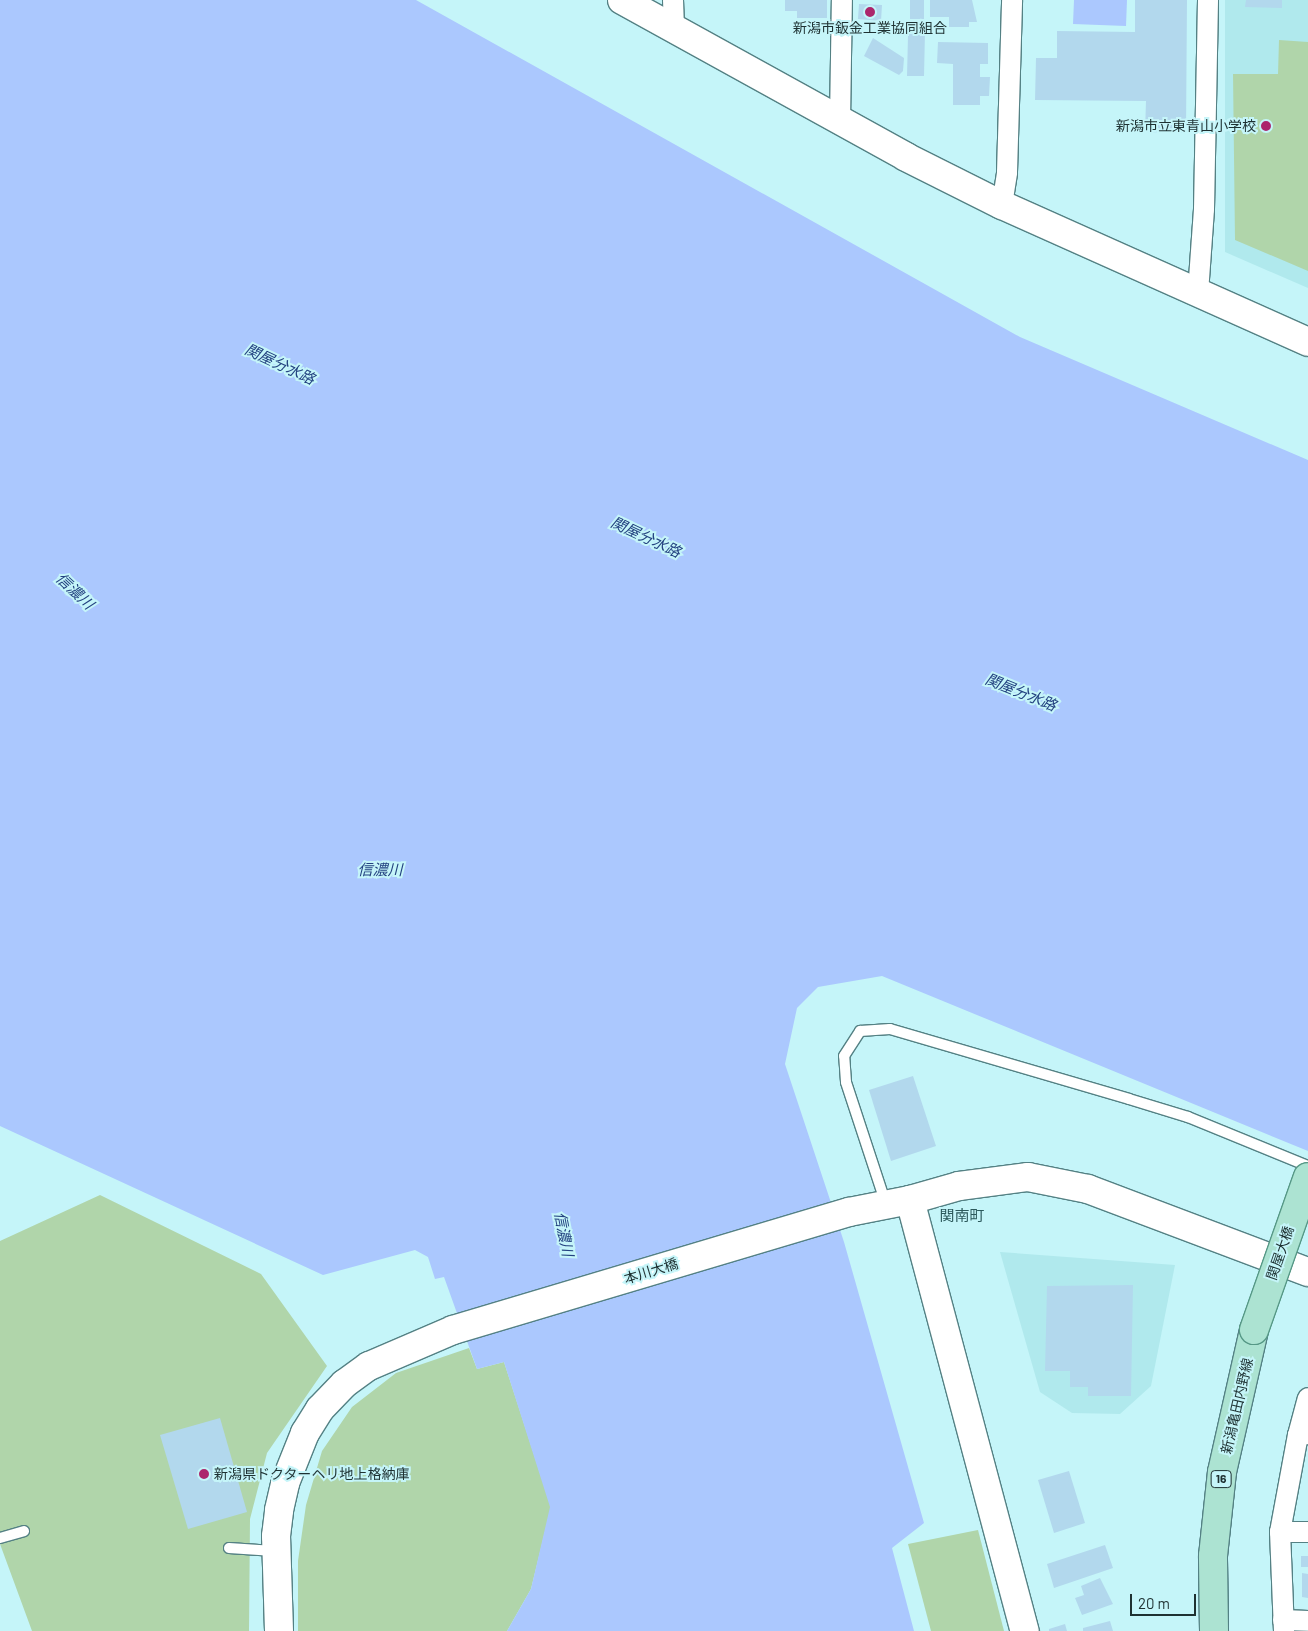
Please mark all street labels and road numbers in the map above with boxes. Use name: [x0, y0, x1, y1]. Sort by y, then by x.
street label: 関屋大橋: [1263, 1224, 1297, 1282]
street label: 本川大橋: [622, 1255, 680, 1287]
street label: 新潟亀田内野線: [1218, 1356, 1256, 1456]
road number: 16: [1210, 1470, 1232, 1488]

